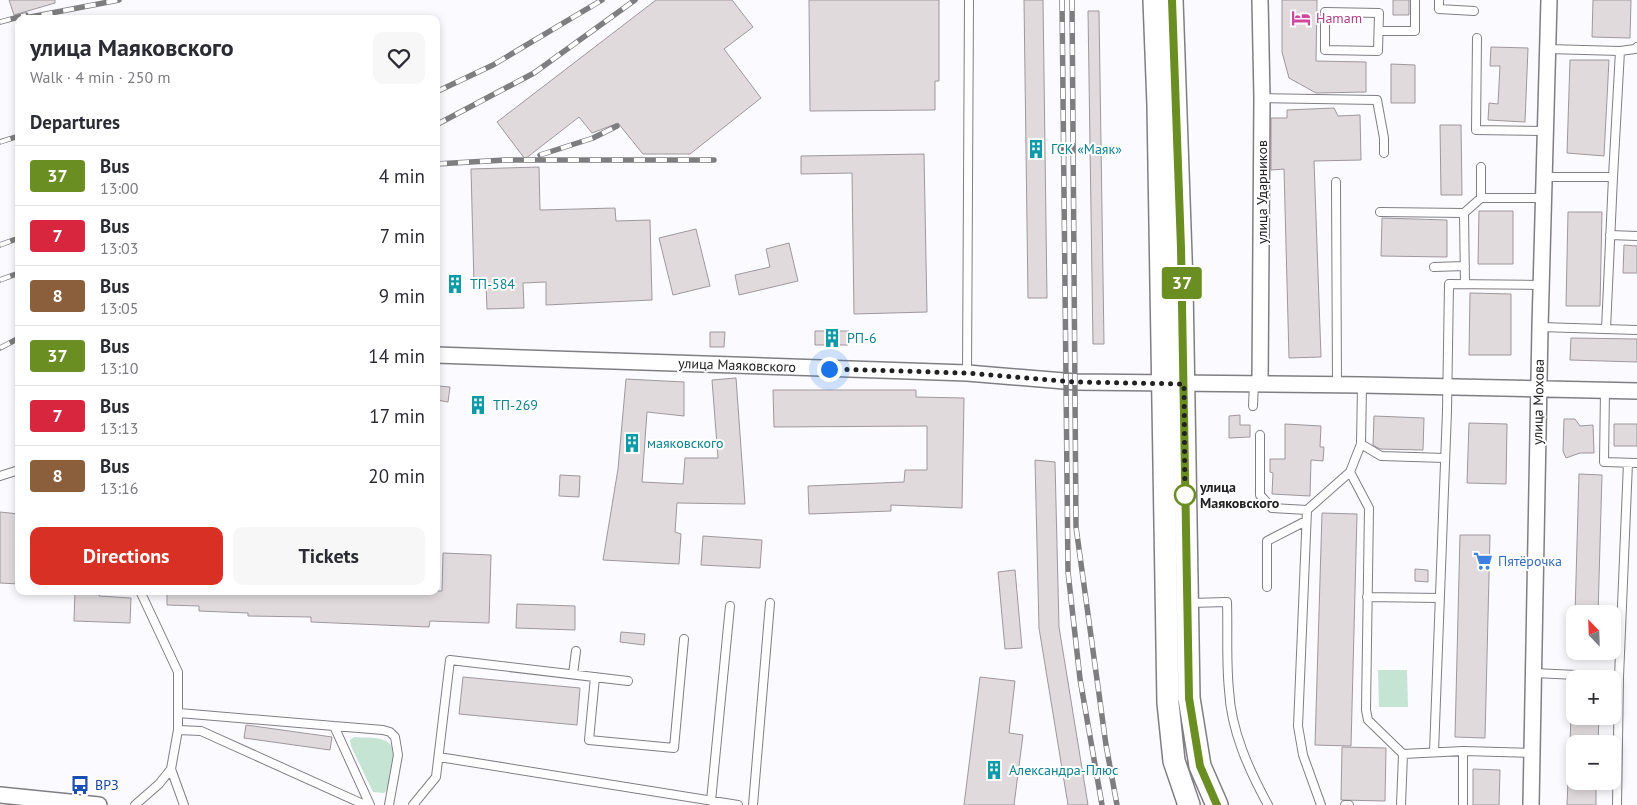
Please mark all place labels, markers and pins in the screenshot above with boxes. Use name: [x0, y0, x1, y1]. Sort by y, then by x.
hotel icon: Hamam: [1290, 7, 1312, 29]
place label: Hamam: [1316, 9, 1362, 27]
building icon: ГСК «Маяк»: [1025, 138, 1047, 160]
place label: ГСК «Маяк»: [1051, 140, 1122, 158]
building icon: ТП-584: [444, 273, 466, 295]
place label: ТП-584: [470, 275, 515, 293]
building icon: РП-6: [821, 327, 843, 349]
place label: РП-6: [847, 329, 877, 347]
building icon: ТП-269: [467, 394, 489, 416]
place label: ТП-269: [493, 396, 538, 414]
building icon: маяковского: [621, 432, 643, 454]
place label: маяковского: [647, 434, 723, 452]
place label: улица Маяковского: [1199, 478, 1280, 512]
marker: улица Маяковского: [1174, 484, 1196, 506]
supermarket icon: Пятёрочка: [1472, 550, 1494, 572]
place label: Пятёрочка: [1498, 552, 1562, 570]
building icon: Александра-Плюс: [983, 759, 1005, 781]
place label: Александра-Плюс: [1009, 761, 1118, 779]
bus stop icon: ВРЗ: [69, 774, 91, 796]
place label: ВРЗ: [95, 776, 119, 794]

